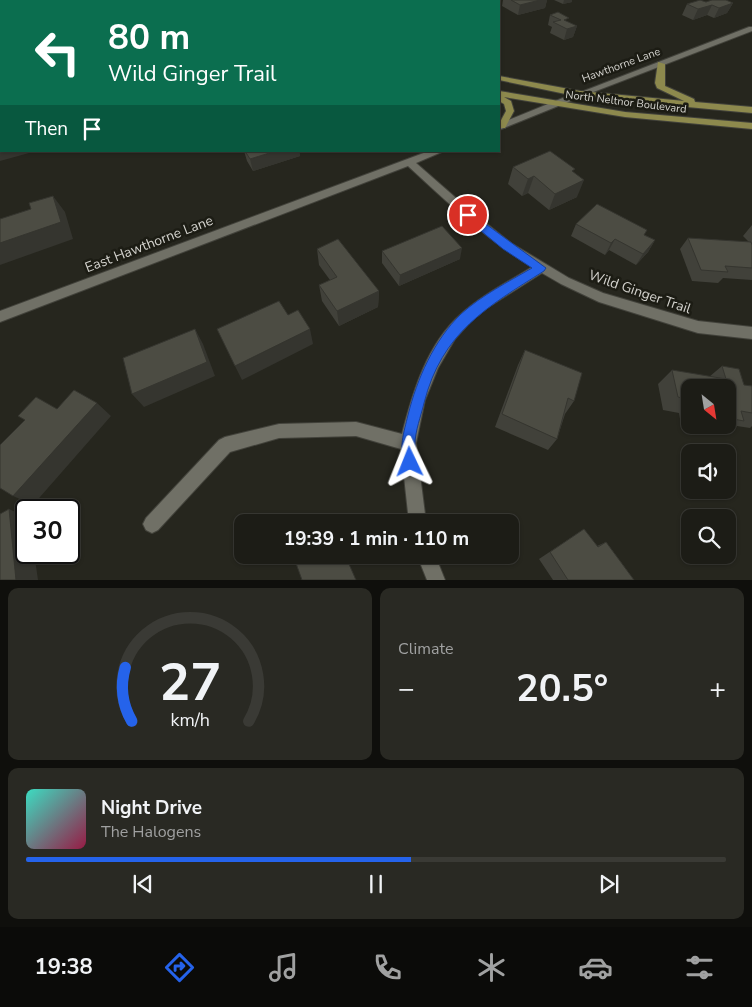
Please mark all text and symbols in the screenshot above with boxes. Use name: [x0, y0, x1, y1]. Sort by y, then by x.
text: 80 m: [108, 14, 190, 61]
icon: left: [25, 20, 90, 85]
street label: Hawthorne Lane: [580, 44, 662, 86]
text: Wild Ginger Trail: [108, 59, 277, 89]
street label: North Neltnor Boulevard: [565, 87, 687, 117]
icon: arrive: [78, 115, 106, 143]
text: Then: [25, 116, 68, 142]
pin: [447, 194, 489, 236]
icon: arrive: [454, 201, 482, 229]
street label: East Hawthorne Lane: [82, 211, 216, 277]
street label: Wild Ginger Trail: [586, 266, 695, 319]
north arrow: [681, 379, 736, 434]
map controls: [681, 379, 736, 564]
position arrow: [383, 435, 435, 487]
button: sound: [681, 444, 736, 499]
speed limit sign: 30: [15, 499, 80, 564]
button: search: [681, 509, 736, 564]
text: 19:39 · 1 min · 110 m: [284, 526, 469, 552]
text: Climate: [398, 638, 453, 660]
text: 27: [159, 647, 221, 718]
text: 20.5°: [516, 663, 608, 714]
text: −: [398, 670, 415, 708]
text: +: [709, 670, 726, 708]
text: km/h: [170, 708, 210, 732]
text: Night Drive: [101, 795, 202, 821]
text: The Halogens: [101, 821, 201, 843]
icon: previous: [129, 870, 157, 898]
icon: pause: [362, 870, 390, 898]
icon: next: [595, 870, 623, 898]
icon: directions: [162, 950, 197, 985]
icon: music: [266, 950, 301, 985]
icon: phone: [370, 950, 405, 985]
icon: climate: [474, 950, 509, 985]
icon: car: [578, 950, 613, 985]
icon: filters: [682, 950, 717, 985]
text: 19:38: [35, 952, 93, 982]

